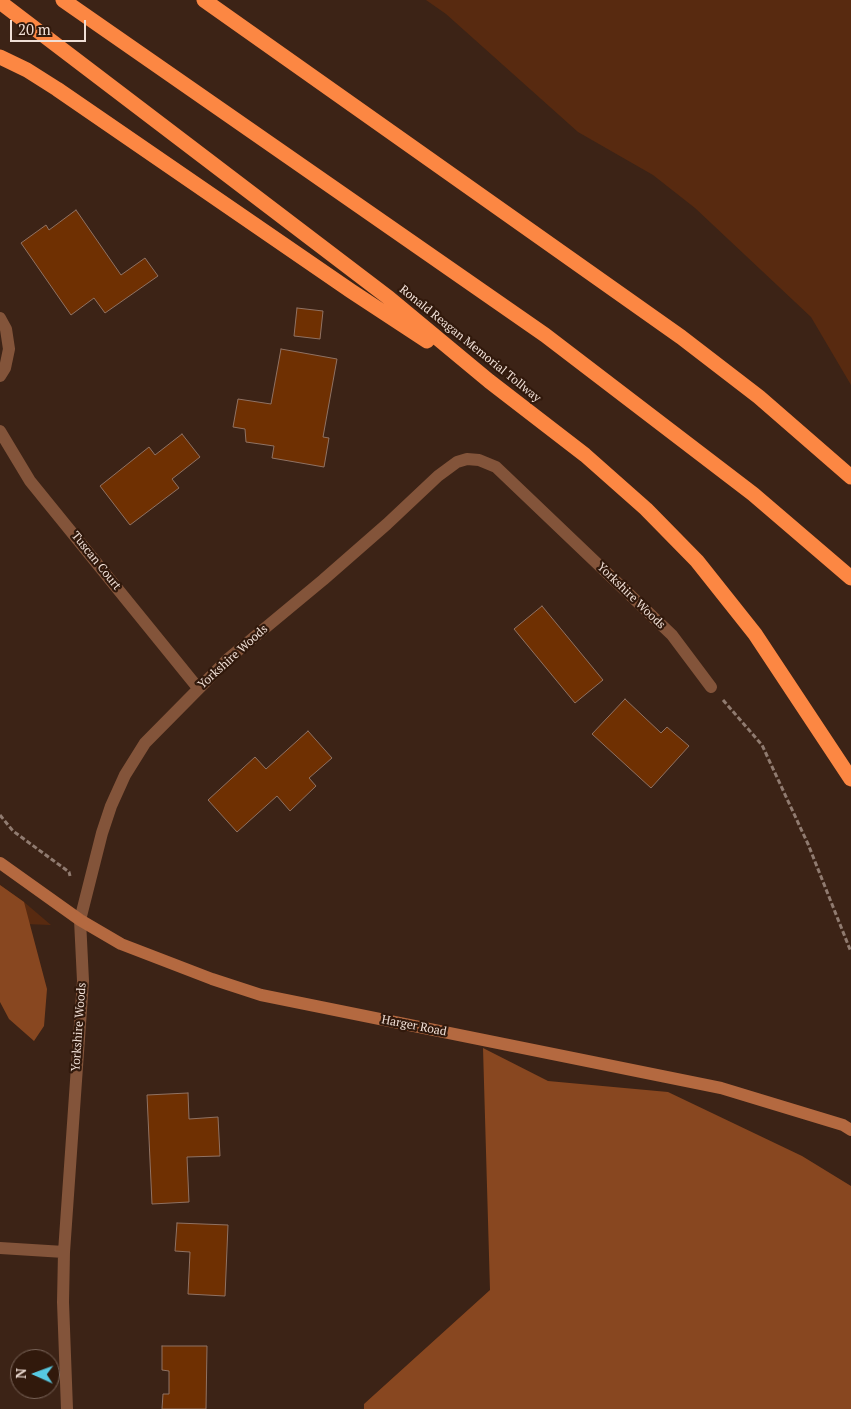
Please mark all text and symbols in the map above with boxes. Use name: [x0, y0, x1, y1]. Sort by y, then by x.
scale bar: [12, 10, 89, 42]
text: 20 m: [18, 19, 51, 39]
street label: Ronald Reagan Memorial Tollway: [396, 282, 544, 406]
street label: Tuscan Court: [68, 529, 124, 593]
street label: Yorkshire Woods: [594, 560, 668, 632]
street label: Yorkshire Woods: [195, 622, 271, 692]
street label: Yorkshire Woods: [69, 982, 89, 1072]
street label: Harger Road: [380, 1013, 448, 1039]
north arrow: [10, 1349, 60, 1399]
text: N: [11, 1368, 30, 1379]

